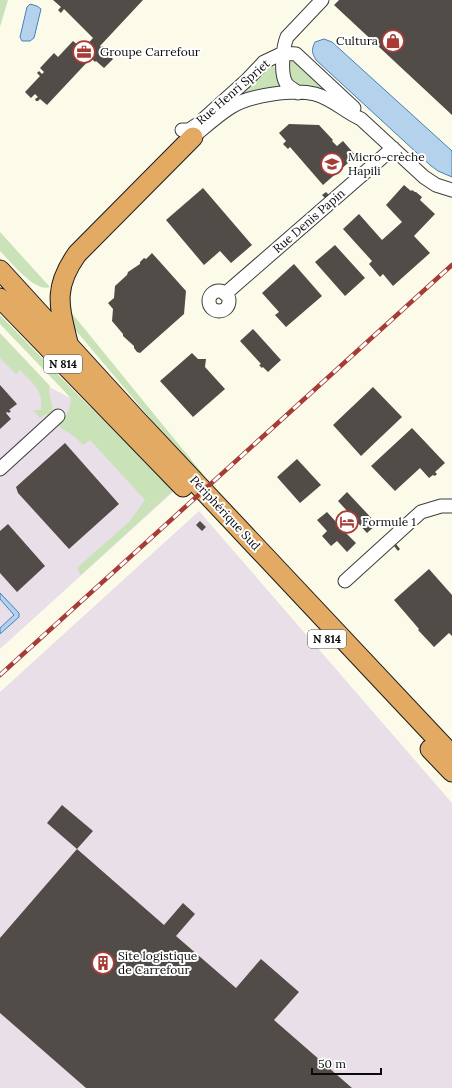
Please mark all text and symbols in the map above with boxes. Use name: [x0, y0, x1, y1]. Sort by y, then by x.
shop icon: Cultura: [380, 28, 406, 54]
place label: Cultura: [336, 33, 378, 48]
office icon: Groupe Carrefour: [71, 39, 97, 65]
place label: Groupe Carrefour: [100, 44, 201, 59]
street label: Rue Henri Spriet: [193, 55, 273, 128]
place label: Micro-crèche Hapili: [348, 149, 425, 178]
school or university icon: Micro-crèche Hapili: [319, 151, 345, 177]
street label: Rue Denis Papin: [270, 185, 348, 256]
road number: N 814: [44, 355, 82, 373]
street label: Périphérique Sud: [187, 472, 264, 553]
hotel icon: Formule 1: [334, 509, 360, 535]
place label: Formule 1: [362, 514, 416, 529]
road number: N 814: [308, 630, 346, 648]
place label: Site logistique de Carrefour: [118, 948, 198, 977]
building icon: Site logistique de Carrefour: [90, 950, 116, 976]
scale bar: [312, 1050, 381, 1076]
text: 50 m: [318, 1056, 346, 1071]

